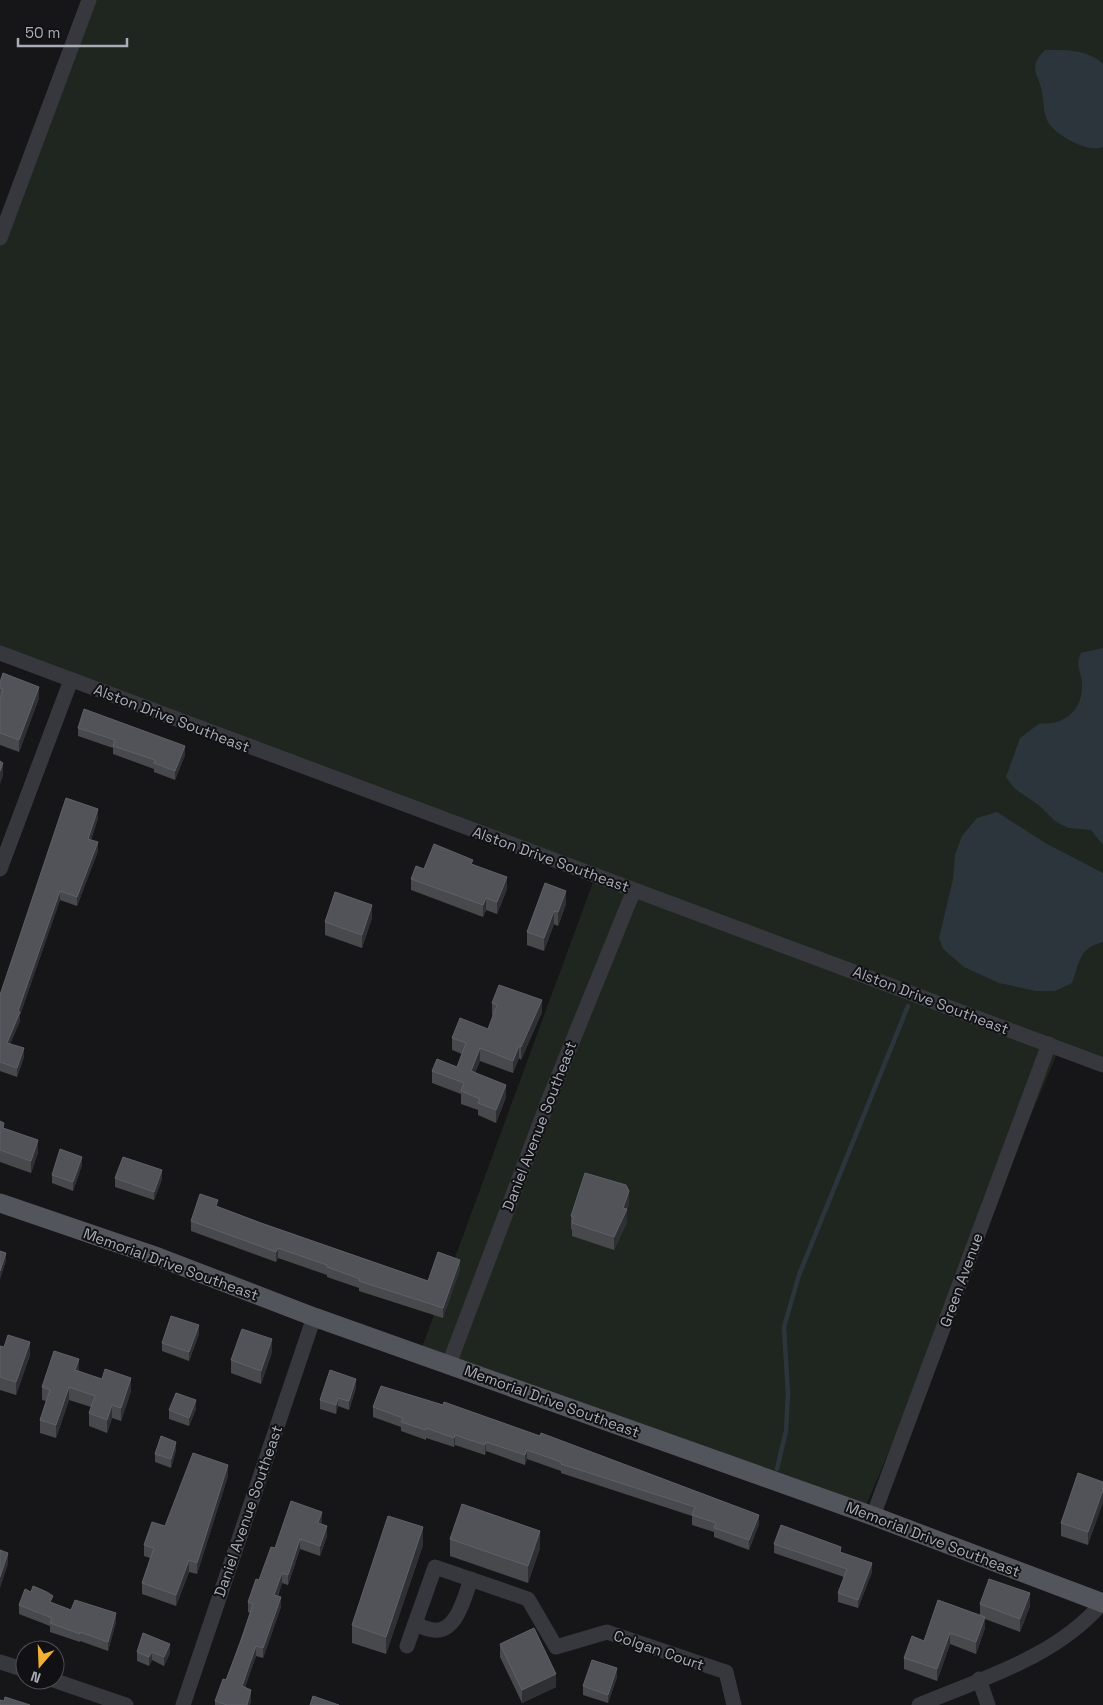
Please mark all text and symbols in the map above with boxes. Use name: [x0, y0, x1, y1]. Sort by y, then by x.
scale bar: [18, 15, 126, 47]
text: 50 m: [25, 23, 60, 42]
street label: Alston Drive Southeast: [91, 679, 253, 757]
street label: Alston Drive Southeast: [470, 822, 632, 896]
street label: Alston Drive Southeast: [850, 961, 1012, 1039]
street label: Daniel Avenue Southeast: [498, 1038, 580, 1214]
street label: Memorial Drive Southeast: [81, 1223, 261, 1305]
street label: Green Avenue: [935, 1230, 987, 1330]
street label: Memorial Drive Southeast: [462, 1360, 642, 1442]
street label: Daniel Avenue Southeast: [210, 1423, 286, 1599]
street label: Memorial Drive Southeast: [843, 1497, 1023, 1581]
street label: Colgan Court: [611, 1626, 707, 1674]
north arrow: [15, 1640, 65, 1690]
text: N: [28, 1667, 43, 1687]

